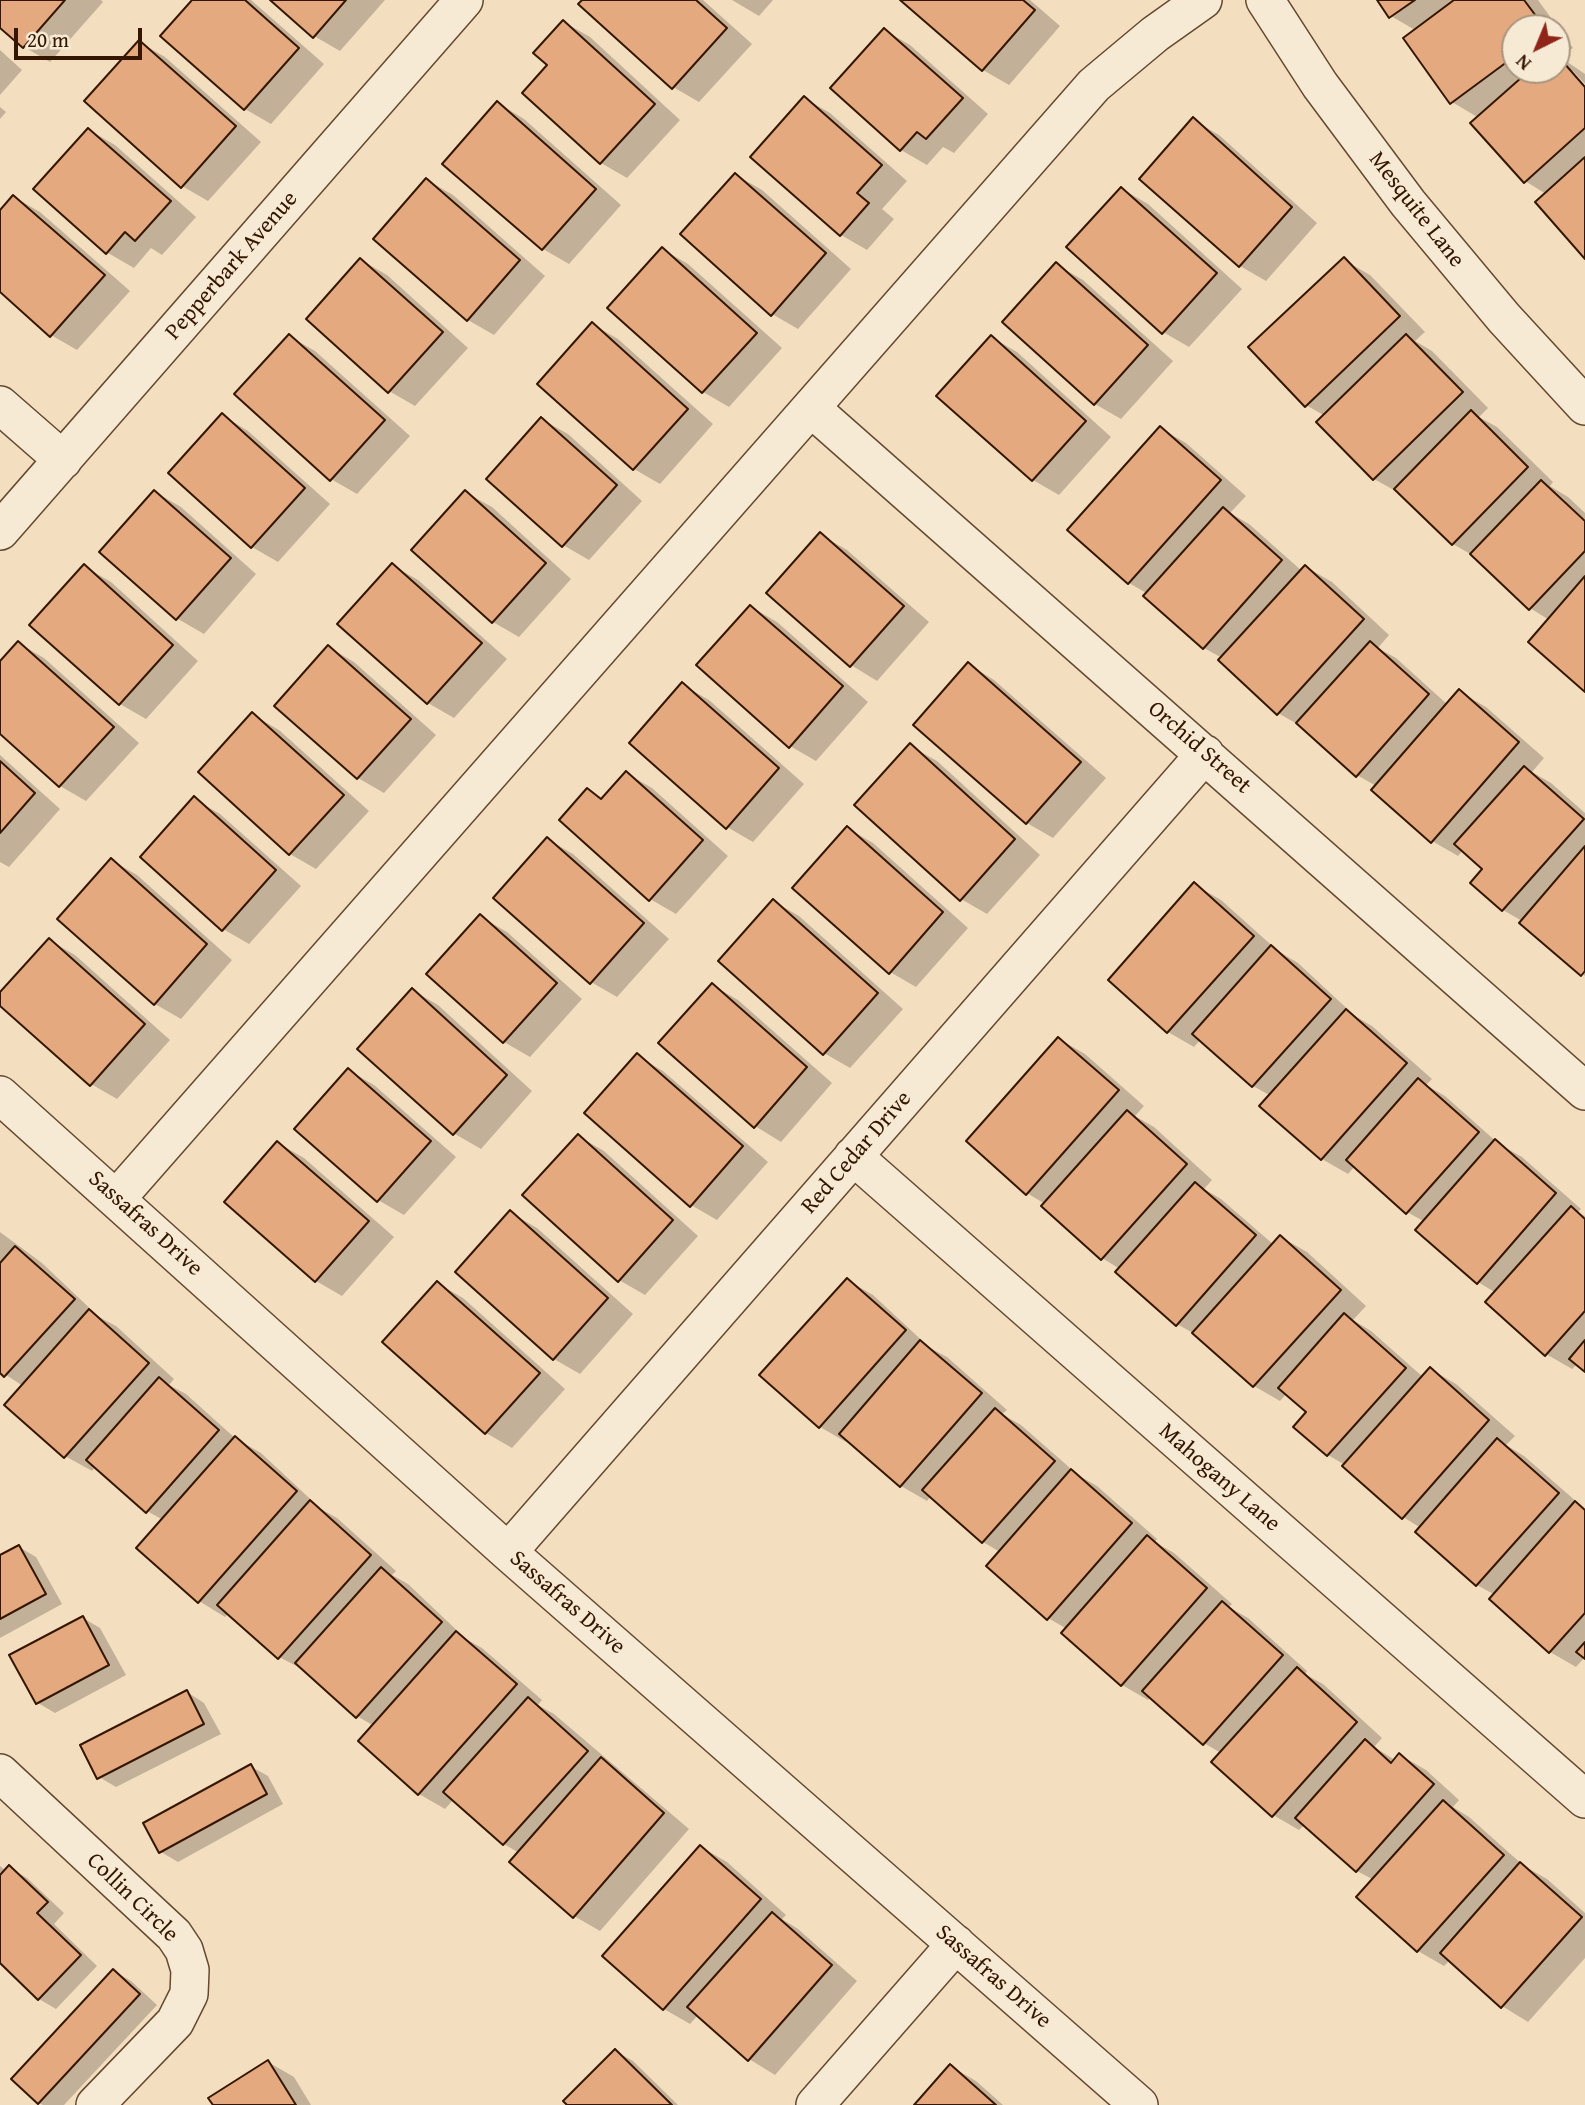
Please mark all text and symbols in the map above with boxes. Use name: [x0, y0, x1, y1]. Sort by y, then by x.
scale bar: [18, 14, 145, 58]
north arrow: [1501, 14, 1571, 84]
text: 20 m: [27, 24, 69, 55]
text: N: [1509, 48, 1537, 77]
street label: Mesquite Lane: [1362, 147, 1470, 273]
street label: Pepperbark Avenue: [160, 186, 304, 346]
street label: Orchid Street: [1142, 696, 1256, 800]
street label: Red Cedar Drive: [796, 1086, 918, 1220]
street label: Sassafras Drive: [82, 1165, 208, 1283]
street label: Mahogany Lane: [1153, 1418, 1285, 1538]
street label: Sassafras Drive: [503, 1545, 631, 1661]
street label: Collin Circle: [80, 1848, 184, 1948]
street label: Sassafras Drive: [929, 1919, 1057, 2035]

